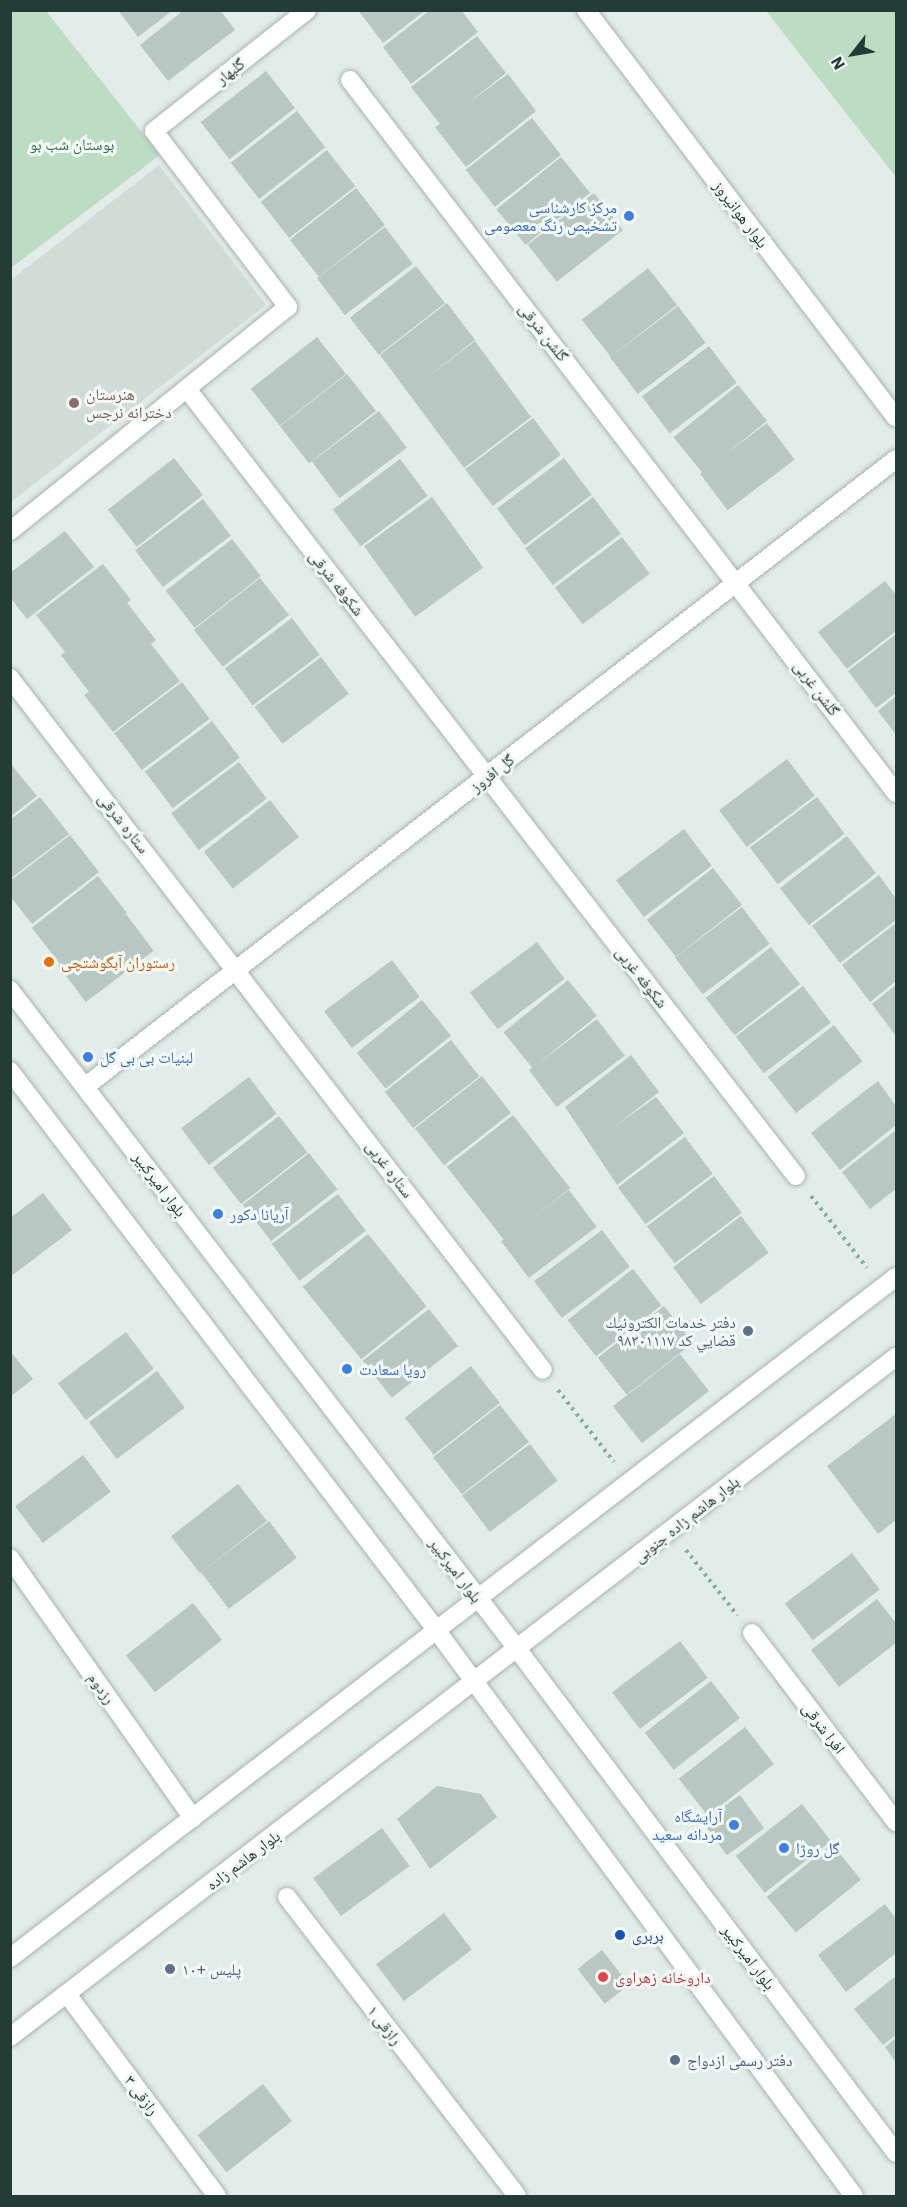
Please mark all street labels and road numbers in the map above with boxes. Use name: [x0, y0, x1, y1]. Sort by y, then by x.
street label: گلبهار: [212, 54, 248, 88]
street label: بلوار هوانیروز: [709, 177, 773, 251]
street label: گلشن شرقی: [515, 299, 573, 365]
street label: شکوفه شرقی: [305, 546, 369, 620]
street label: گلشن غربی: [790, 657, 844, 719]
street label: گل افروز: [466, 750, 518, 796]
street label: ستاره شرقی: [94, 789, 154, 857]
street label: شکوفه غربی: [612, 942, 672, 1012]
street label: ستاره غربی: [362, 1137, 418, 1201]
street label: بلوار امیرکبیر: [129, 1148, 191, 1220]
street label: بلوار هاشم زاده جنوبی: [629, 1472, 743, 1566]
street label: بلوار امیرکبیر: [425, 1534, 487, 1606]
street label: رزدوم: [84, 1668, 120, 1708]
street label: افرا شرقی: [798, 1699, 850, 1757]
street label: بلوار هاشم زاده: [202, 1826, 284, 1894]
street label: بلوار امیرکبیر: [718, 1921, 780, 1993]
street label: رازقی ۱: [364, 2001, 406, 2049]
street label: رازقی ۳: [121, 2071, 163, 2119]

